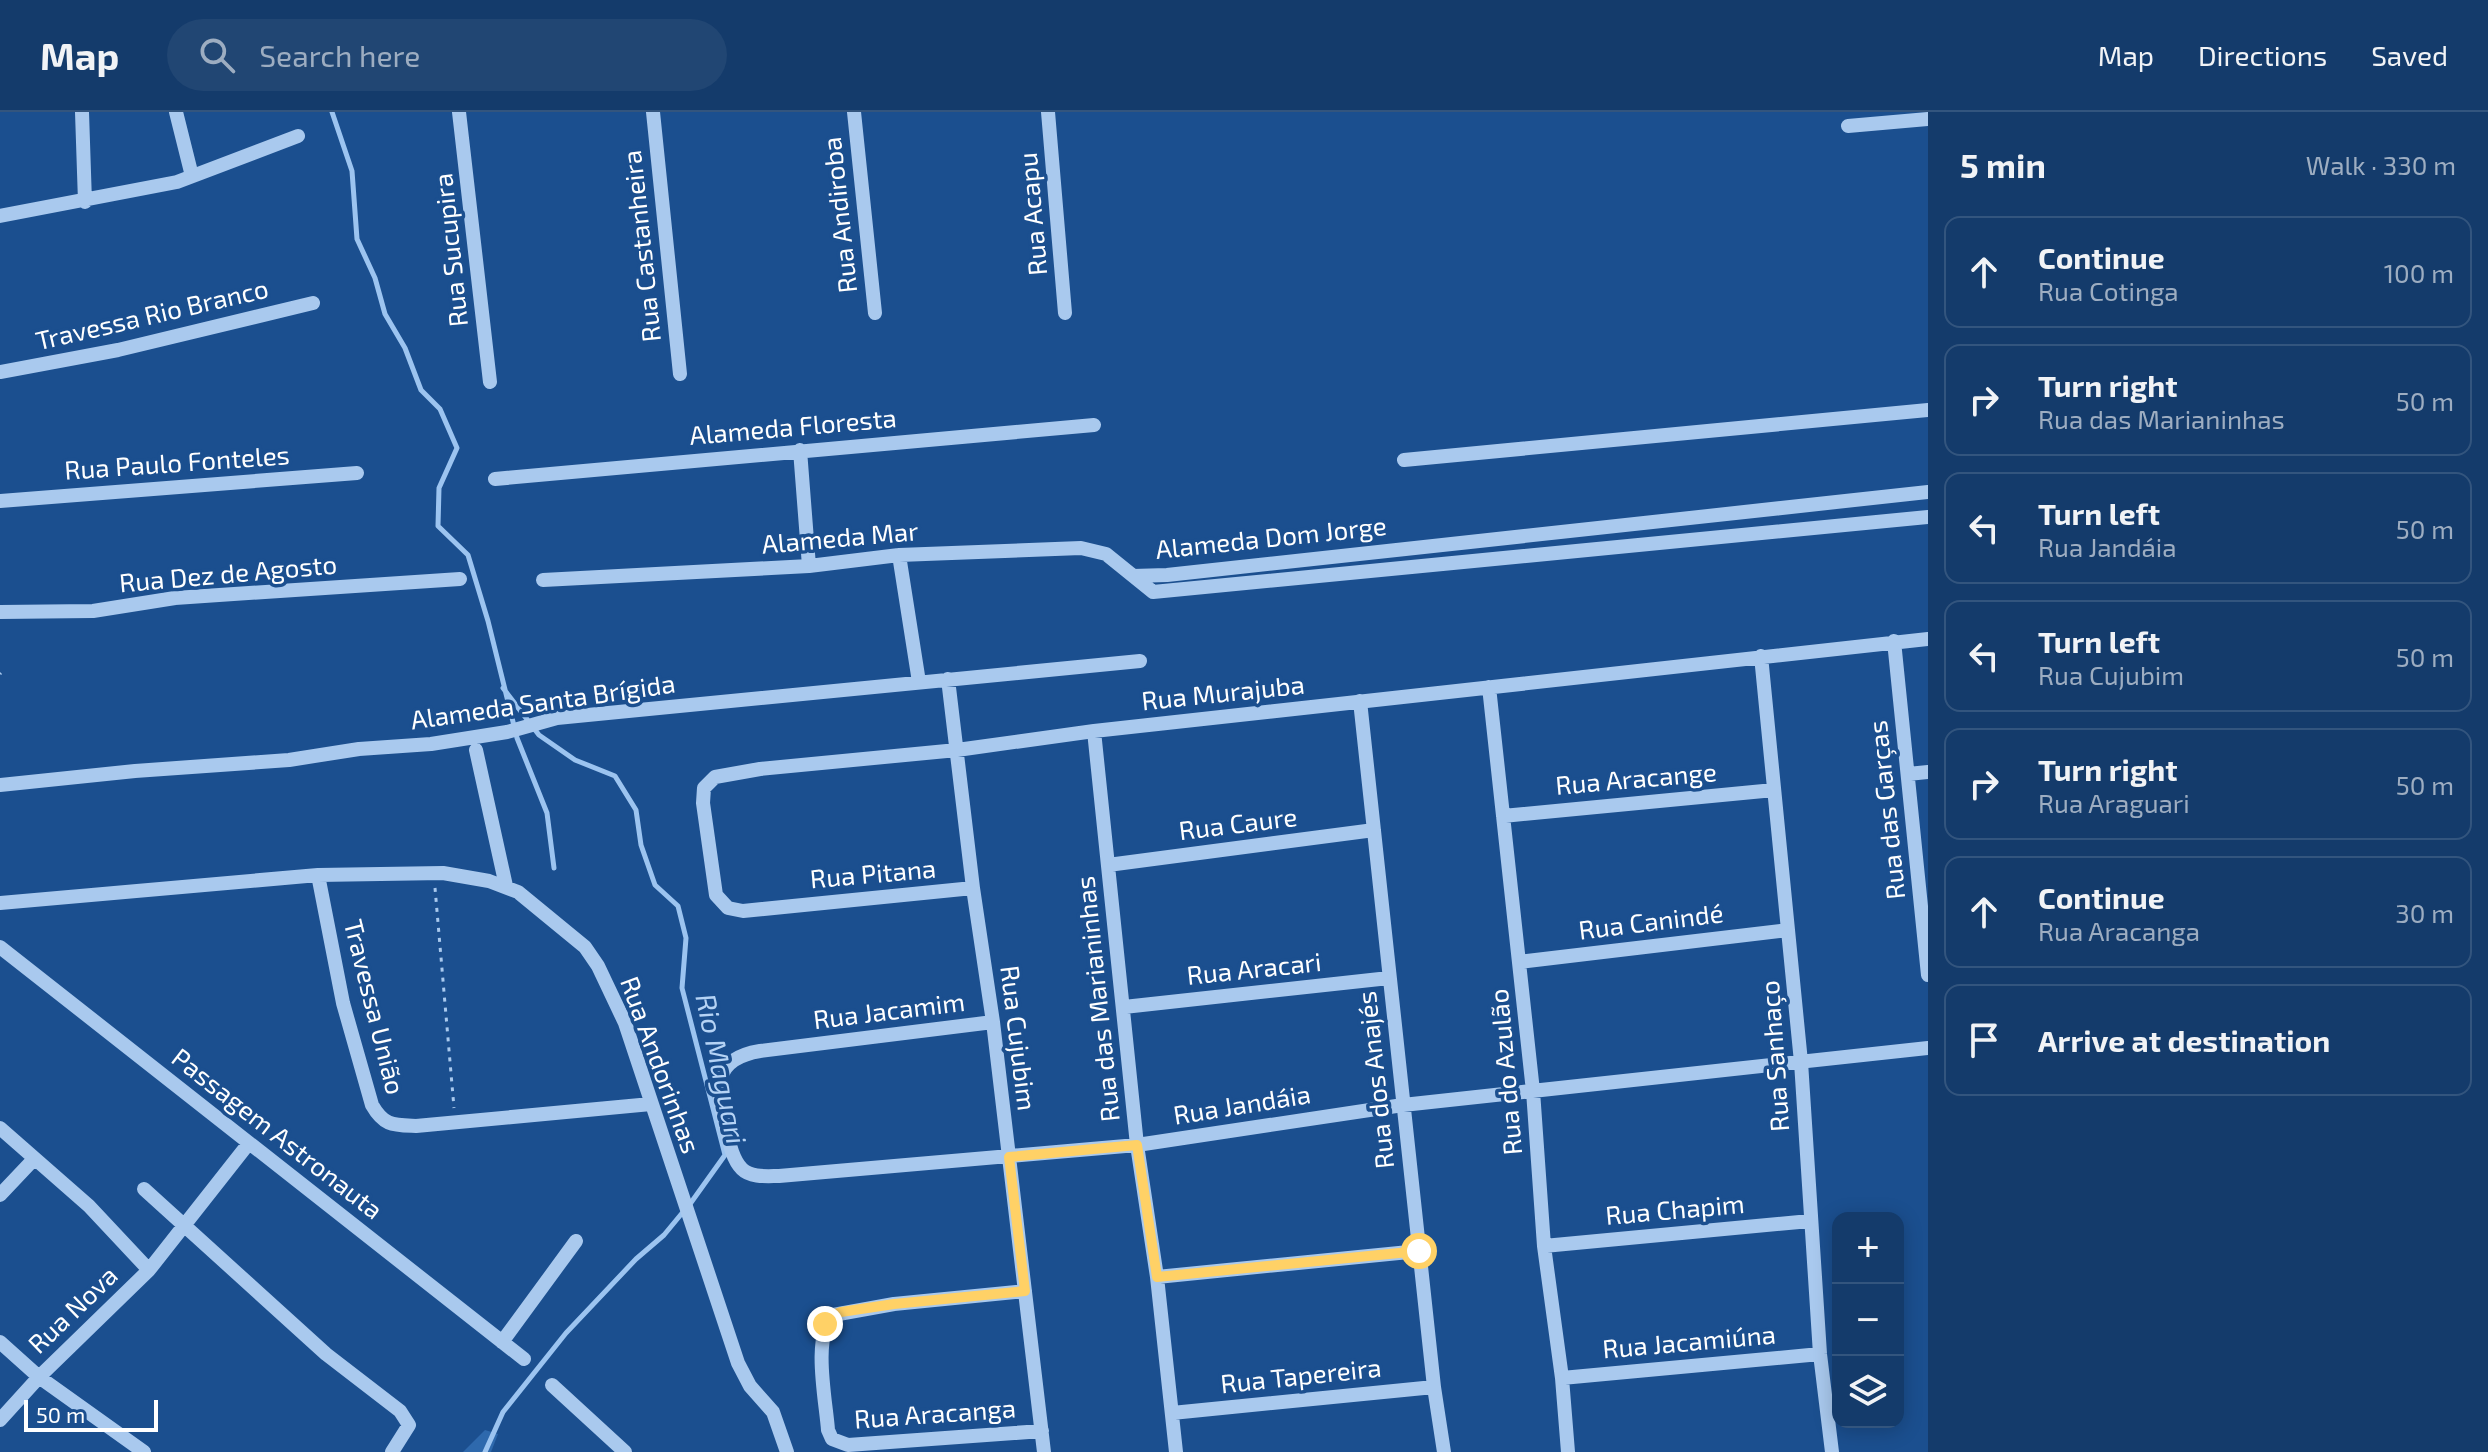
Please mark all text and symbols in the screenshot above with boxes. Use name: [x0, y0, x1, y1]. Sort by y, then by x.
search box: [167, 19, 727, 91]
text: Map: [40, 32, 119, 78]
icon: search: [195, 33, 239, 77]
text: Search here: [259, 37, 420, 73]
text: Map: [2098, 38, 2154, 72]
text: Directions: [2198, 38, 2327, 72]
text: Saved: [2371, 38, 2448, 72]
street label: Rua Andiroba: [815, 136, 862, 295]
text: 5 min: [1960, 144, 2046, 185]
street label: Rua Castanheira: [615, 149, 666, 344]
text: Walk · 330 m: [2306, 149, 2456, 180]
street label: Rua Acapu: [1011, 151, 1052, 277]
street label: Rua Sucupira: [426, 172, 473, 328]
text: Continue: [2038, 239, 2165, 275]
icon: ahead: [1962, 250, 2006, 294]
text: 100 m: [2384, 257, 2454, 288]
street label: Travessa Rio Branco: [32, 272, 271, 355]
text: Rua Cotinga: [2038, 275, 2179, 306]
text: Turn right: [2038, 367, 2178, 403]
icon: right: [1962, 378, 2006, 422]
text: 50 m: [2396, 385, 2454, 416]
street label: Alameda Floresta: [688, 401, 898, 450]
text: Rua das Marianinhas: [2038, 403, 2285, 434]
street label: Rua Paulo Fonteles: [63, 438, 291, 485]
text: Turn left: [2038, 495, 2160, 531]
icon: left: [1962, 506, 2006, 550]
street label: Alameda Dom Jorge: [1154, 509, 1388, 564]
text: 50 m: [2396, 513, 2454, 544]
street label: Alameda Mar: [760, 514, 920, 559]
text: Rua Jandáia: [2038, 531, 2177, 562]
street label: Rua Dez de Agosto: [118, 548, 338, 597]
text: Turn left: [2038, 623, 2160, 659]
icon: left: [1962, 634, 2006, 678]
text: 50 m: [2396, 641, 2454, 672]
text: Rua Cujubim: [2038, 659, 2184, 690]
street label: Alameda Santa Brígida: [408, 667, 677, 734]
street label: Rua Murajuba: [1140, 668, 1306, 715]
street label: Rua das Garças: [1861, 719, 1912, 901]
text: Turn right: [2038, 751, 2178, 787]
street label: Rua Aracange: [1554, 755, 1718, 800]
icon: right: [1962, 762, 2006, 806]
text: 50 m: [2396, 769, 2454, 800]
text: Rua Araguari: [2038, 787, 2190, 818]
street label: Rua Caure: [1177, 800, 1299, 845]
street label: Rua Pitana: [809, 852, 937, 893]
street label: Rua das Marianinhas: [1068, 875, 1125, 1123]
text: Continue: [2038, 879, 2165, 915]
icon: ahead: [1962, 890, 2006, 934]
street label: Rua Canindé: [1577, 896, 1725, 945]
text: 30 m: [2395, 897, 2454, 928]
text: Rua Aracanga: [2038, 915, 2200, 946]
street label: Travessa União: [339, 916, 412, 1097]
street label: Rua Aracari: [1185, 945, 1323, 990]
street label: Rua Cujubim: [995, 963, 1044, 1112]
street label: Rua Andorinhas: [615, 972, 708, 1157]
street label: Rua Sanhaço: [1753, 979, 1796, 1133]
street label: Rua Jacamim: [811, 985, 966, 1034]
street label: Rua do Azulão: [1482, 988, 1527, 1157]
water label: Rio Maguari: [689, 990, 755, 1147]
street label: Rua dos Anajés: [1350, 990, 1399, 1170]
icon: arrive: [1962, 1018, 2006, 1062]
text: Arrive at destination: [2038, 1022, 2330, 1058]
street label: Passagem Astronauta: [166, 1041, 390, 1225]
street label: Rua Jandáia: [1171, 1077, 1313, 1130]
street label: Rua Chapim: [1604, 1187, 1746, 1230]
map controls: [1832, 1212, 1904, 1428]
button: +: [1832, 1212, 1904, 1284]
route start: [1401, 1233, 1437, 1269]
street label: Rua Nova: [21, 1259, 123, 1359]
button: −: [1832, 1284, 1904, 1356]
route end: [807, 1306, 843, 1342]
street label: Rua Jacamiúna: [1601, 1317, 1777, 1364]
street label: Rua Tapereira: [1219, 1351, 1383, 1398]
button: layers: [1832, 1356, 1904, 1428]
street label: Rua Aracanga: [853, 1391, 1017, 1434]
scale bar: [24, 1396, 158, 1432]
text: 50 m: [36, 1401, 85, 1427]

